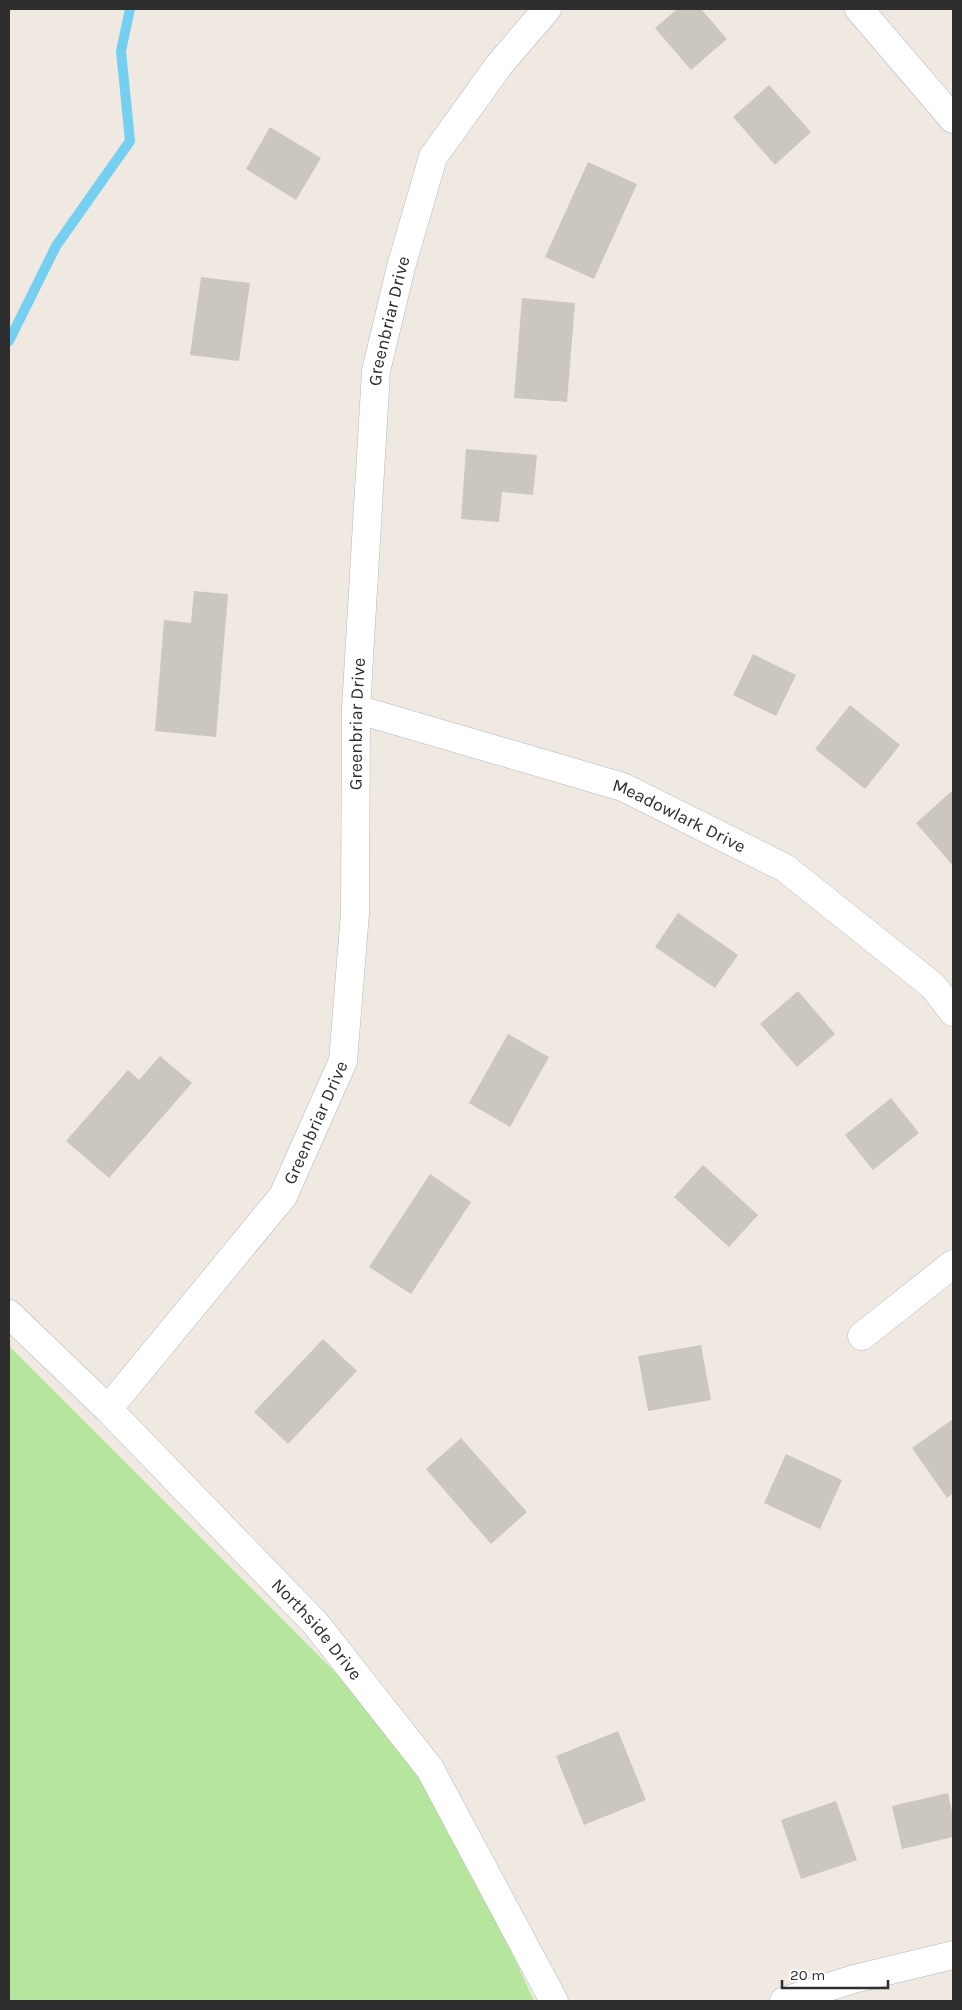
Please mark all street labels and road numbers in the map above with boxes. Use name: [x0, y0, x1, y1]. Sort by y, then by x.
street label: Greenbriar Drive: [364, 253, 415, 387]
street label: Greenbriar Drive: [345, 657, 370, 790]
street label: Meadowlark Drive: [610, 774, 749, 858]
street label: Greenbriar Drive: [279, 1057, 353, 1188]
street label: Northside Drive: [267, 1574, 367, 1685]

